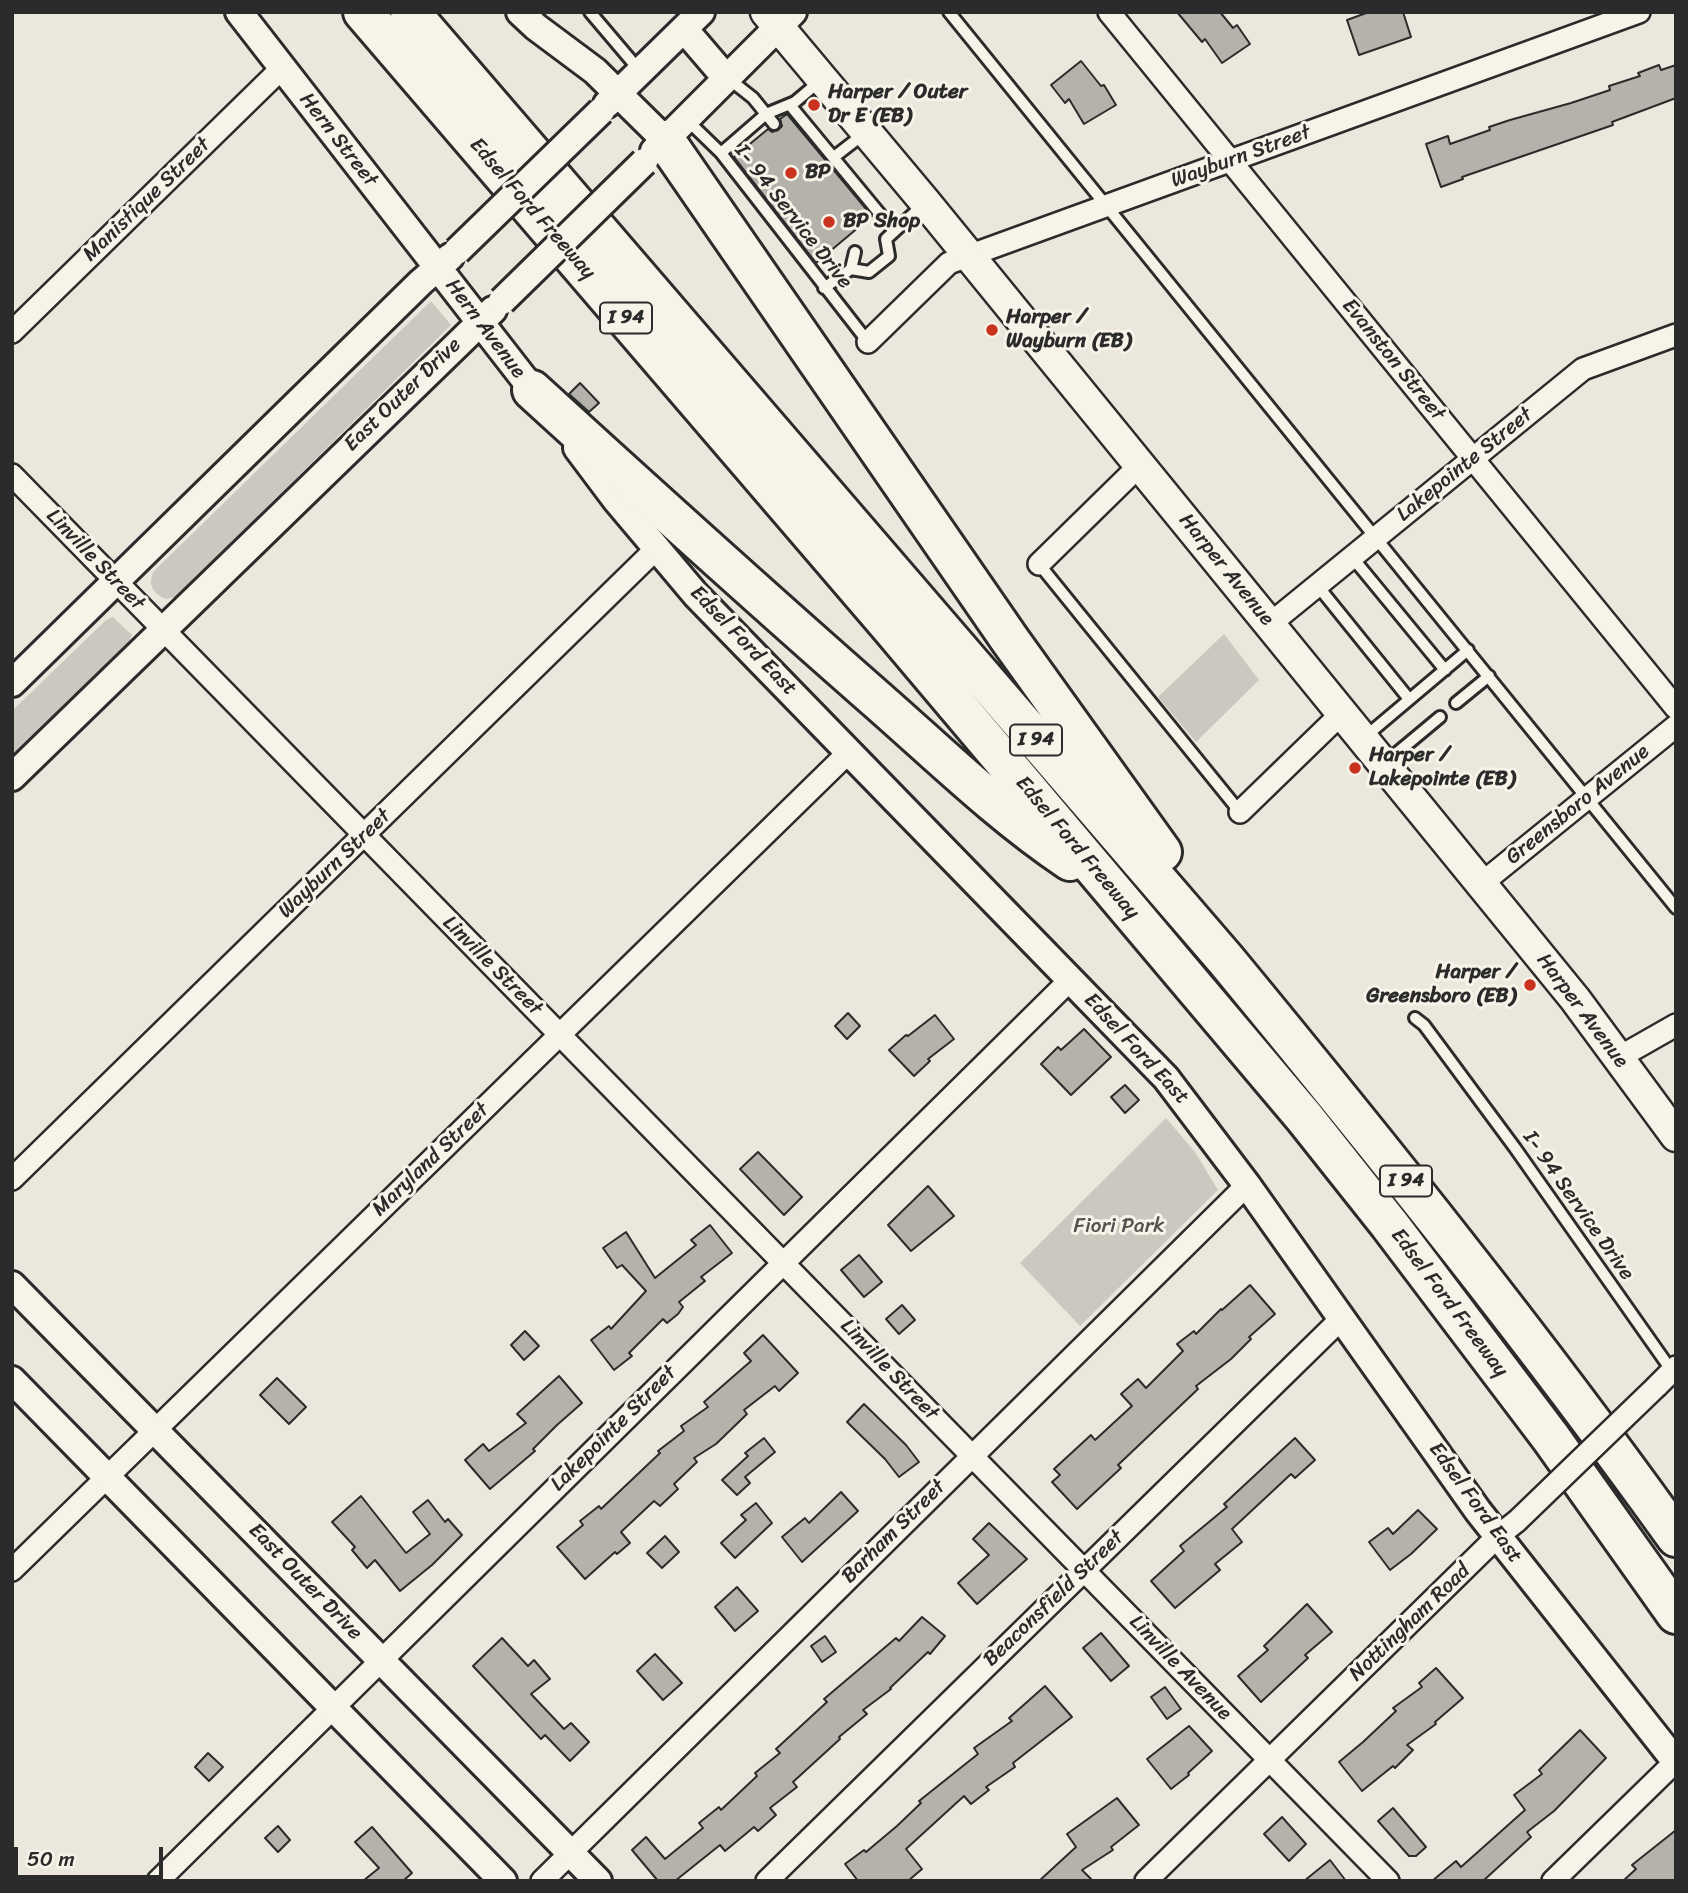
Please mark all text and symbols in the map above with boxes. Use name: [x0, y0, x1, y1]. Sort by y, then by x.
place label: Harper / Outer Dr E (EB): [828, 80, 967, 130]
street label: Hern Street: [294, 88, 382, 192]
marker: Harper / Outer Dr E (EB): [806, 97, 822, 113]
street label: Wayburn Street: [1168, 120, 1314, 194]
street label: Manistique Street: [78, 133, 216, 267]
street label: Edsel Ford Freeway: [464, 133, 600, 285]
street label: I- 94 Service Drive: [729, 140, 857, 294]
place label: BP: [805, 160, 831, 186]
marker: BP: [783, 165, 799, 181]
place label: BP Shop: [843, 209, 920, 235]
marker: BP Shop: [821, 214, 837, 230]
street label: Hern Avenue: [439, 274, 531, 384]
street label: Evanston Street: [1336, 294, 1450, 426]
road number: I 94: [600, 302, 652, 334]
place label: Harper / Wayburn (EB): [1006, 305, 1131, 355]
marker: Harper / Wayburn (EB): [984, 322, 1000, 338]
street label: East Outer Drive: [339, 333, 467, 457]
street label: Lakepointe Street: [1392, 403, 1538, 527]
street label: Linville Street: [40, 504, 150, 616]
street label: Harper Avenue: [1173, 509, 1279, 631]
street label: Edsel Ford East: [684, 581, 802, 701]
road number: I 94: [1010, 724, 1062, 755]
street label: Greensboro Avenue: [1501, 740, 1655, 870]
place label: Harper / Lakepointe (EB): [1369, 743, 1515, 793]
marker: Harper / Lakepointe (EB): [1347, 760, 1363, 776]
street label: Edsel Ford Freeway: [1010, 771, 1144, 925]
street label: Wayburn Street: [274, 804, 396, 924]
street label: Linville Street: [437, 911, 547, 1021]
street label: Harper Avenue: [1531, 949, 1633, 1073]
place label: Harper / Greensboro (EB): [1366, 960, 1516, 1010]
marker: Harper / Greensboro (EB): [1522, 977, 1538, 993]
street label: Edsel Ford East: [1078, 988, 1194, 1110]
street label: Maryland Street: [367, 1098, 495, 1222]
street label: I- 94 Service Drive: [1517, 1126, 1639, 1286]
road number: I 94: [1380, 1166, 1432, 1196]
park label: Fiori Park: [1074, 1214, 1164, 1240]
street label: Edsel Ford Freeway: [1385, 1224, 1513, 1382]
street label: Linville Street: [834, 1314, 944, 1426]
street label: Lakepointe Street: [546, 1361, 682, 1497]
street label: Edsel Ford East: [1423, 1438, 1527, 1568]
street label: Barham Street: [837, 1475, 951, 1589]
street label: East Outer Drive: [243, 1518, 367, 1646]
street label: Beaconsfield Street: [979, 1526, 1129, 1672]
street label: Nottingham Road: [1344, 1559, 1476, 1687]
street label: Linville Avenue: [1123, 1610, 1237, 1726]
scale bar: [18, 1834, 166, 1878]
text: 50 m: [27, 1840, 75, 1878]

